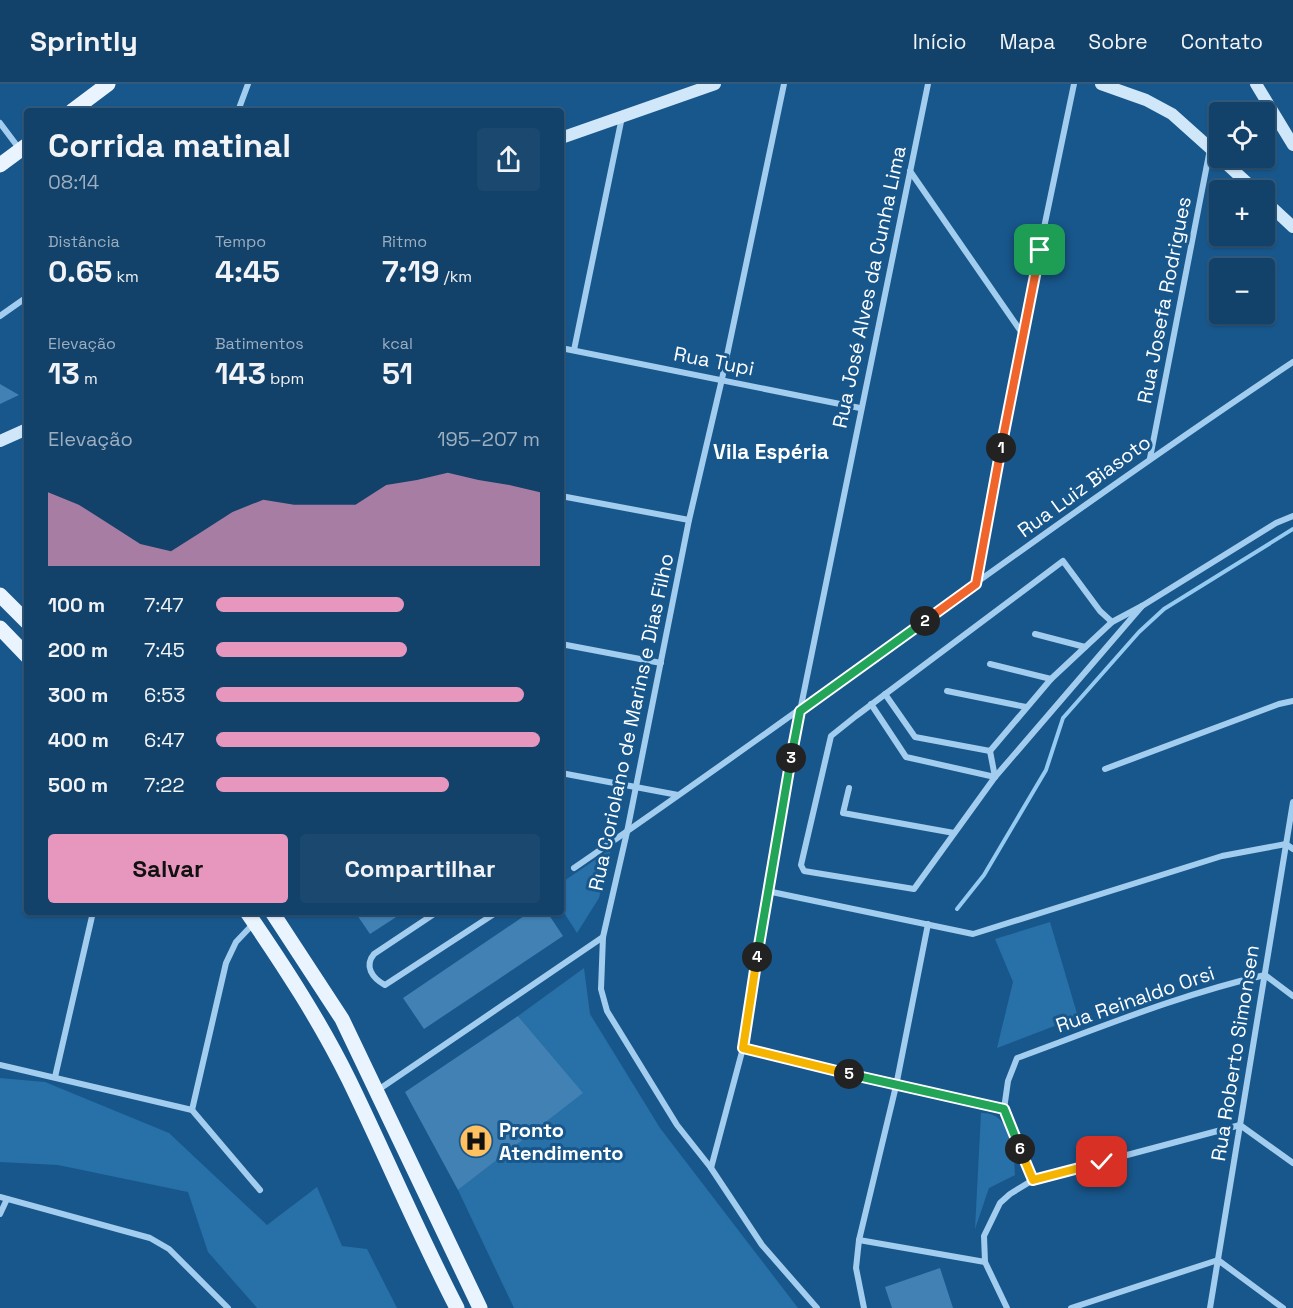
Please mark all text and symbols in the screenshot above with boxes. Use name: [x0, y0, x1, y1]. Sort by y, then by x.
text: Sprintly: [30, 23, 138, 59]
text: Início: [913, 28, 966, 55]
text: Mapa: [999, 28, 1055, 55]
text: Sobre: [1088, 28, 1148, 55]
text: Contato: [1181, 28, 1263, 55]
map controls: [1209, 102, 1275, 324]
button: locate: [1209, 102, 1275, 168]
text: Corrida matinal: [48, 125, 291, 167]
button: share: [477, 128, 540, 191]
street label: Rua José Alves da Cunha Lima: [826, 143, 912, 431]
text: 08:14: [48, 169, 99, 195]
button: +: [1209, 180, 1275, 246]
street label: Rua Josefa Rodrigues: [1131, 194, 1197, 406]
pin: [1014, 224, 1065, 275]
text: Distância: [48, 231, 120, 252]
text: Tempo: [215, 231, 266, 252]
text: Ritmo: [382, 231, 427, 252]
icon: arrive: [1023, 233, 1056, 266]
text: 0.65: [48, 252, 112, 291]
text: 4:45: [215, 252, 280, 291]
text: 7:19: [382, 252, 440, 291]
button: −: [1209, 258, 1275, 324]
text: km: [112, 266, 139, 287]
text: /km: [440, 266, 472, 287]
text: Elevação: [48, 333, 116, 354]
text: Batimentos: [215, 333, 304, 354]
text: kcal: [382, 333, 413, 354]
street label: Rua Tupi: [672, 340, 756, 382]
text: 13: [48, 354, 80, 393]
text: 143: [215, 354, 266, 393]
text: 51: [382, 354, 413, 393]
text: m: [80, 368, 98, 389]
text: bpm: [266, 368, 304, 389]
text: Elevação: [48, 426, 133, 452]
text: 195–207 m: [437, 426, 540, 452]
street label: Rua Luiz Biasoto: [1012, 429, 1156, 543]
pin: 1: [986, 433, 1016, 463]
text: 1: [997, 437, 1005, 458]
district label: Vila Espéria: [713, 438, 829, 465]
street label: Rua Coriolano de Marins e Dias Filho: [583, 551, 679, 893]
text: 100 m: [48, 592, 105, 618]
text: 7:47: [144, 592, 183, 618]
pin: 2: [910, 606, 940, 636]
text: 2: [920, 610, 930, 631]
text: 200 m: [48, 637, 108, 663]
text: 7:45: [144, 637, 185, 663]
text: 300 m: [48, 682, 108, 708]
text: 6:53: [144, 682, 185, 708]
text: 400 m: [48, 727, 109, 753]
text: 6:47: [144, 727, 184, 753]
pin: 3: [776, 743, 806, 773]
text: 3: [786, 747, 796, 768]
text: 500 m: [48, 772, 108, 798]
text: 7:22: [144, 772, 184, 798]
button: Salvar: [48, 834, 288, 903]
button: Compartilhar: [300, 834, 540, 903]
pin: 4: [742, 942, 772, 972]
street label: Rua Roberto Simonsen: [1205, 943, 1265, 1163]
text: 4: [752, 946, 762, 967]
street label: Rua Reinaldo Orsi: [1052, 960, 1218, 1038]
pin: 5: [834, 1059, 864, 1089]
text: 5: [844, 1063, 854, 1084]
place label: Pronto Atendimento: [499, 1117, 624, 1166]
hospital icon: Pronto Atendimento: [458, 1123, 494, 1159]
pin: 6: [1005, 1134, 1035, 1164]
pin: [1076, 1136, 1127, 1187]
text: 6: [1015, 1138, 1025, 1159]
icon: check: [1085, 1145, 1118, 1178]

